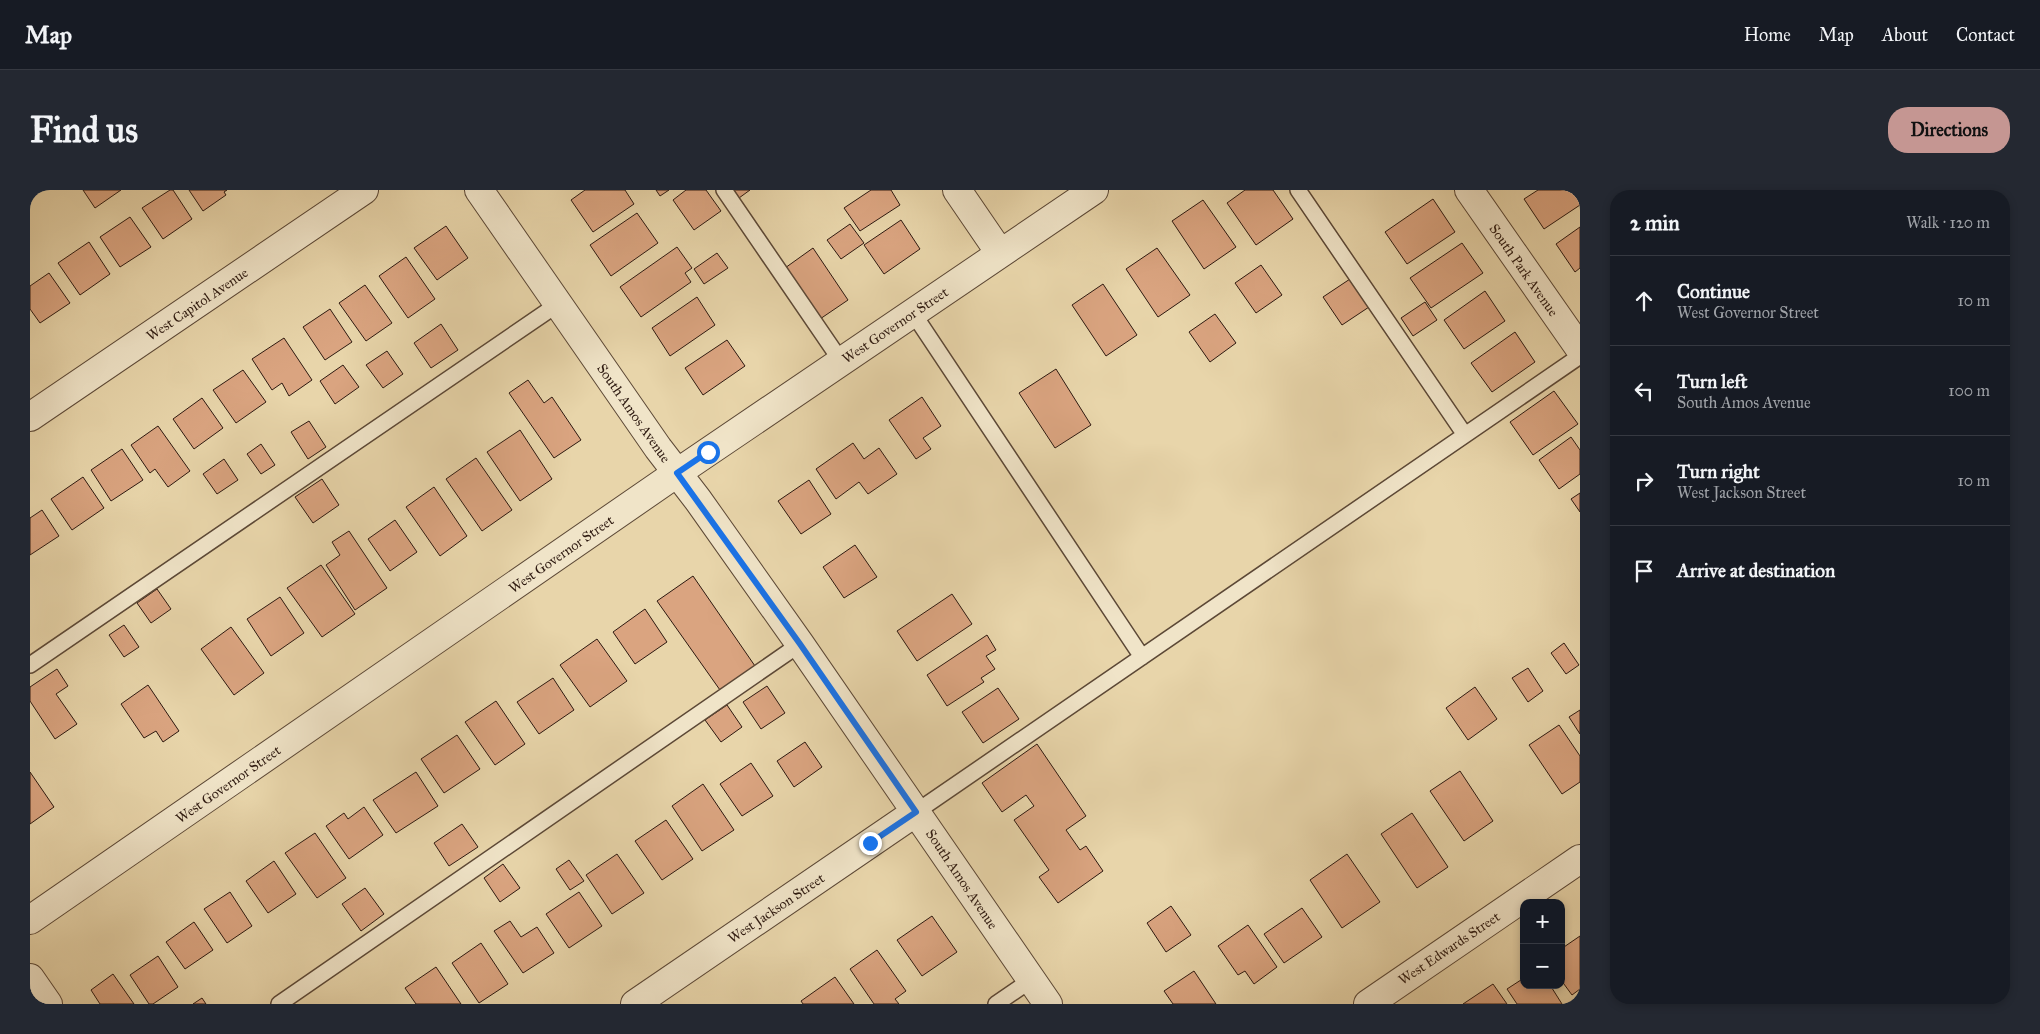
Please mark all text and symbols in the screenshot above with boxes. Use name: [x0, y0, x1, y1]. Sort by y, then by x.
text: Map: [25, 20, 72, 50]
text: Home: [1744, 24, 1791, 46]
text: Map: [1819, 24, 1854, 46]
text: About: [1882, 24, 1928, 46]
text: Contact: [1956, 24, 2015, 46]
button: Directions: [1888, 107, 2010, 153]
text: Find us: [30, 109, 138, 152]
text: 2 min: [1630, 210, 1680, 236]
text: Walk · 120 m: [1906, 213, 1990, 232]
street label: South Park Avenue: [1485, 221, 1562, 320]
street label: West Capitol Avenue: [143, 264, 251, 345]
text: Continue: [1677, 280, 1750, 303]
street label: West Governor Street: [839, 284, 952, 367]
icon: ahead: [1630, 287, 1658, 315]
text: 10 m: [1958, 291, 1990, 310]
text: West Governor Street: [1677, 303, 1819, 322]
street label: South Amos Avenue: [593, 361, 674, 466]
text: Turn left: [1677, 370, 1747, 393]
icon: left: [1630, 377, 1658, 405]
text: 100 m: [1948, 381, 1990, 400]
text: South Amos Avenue: [1677, 393, 1811, 412]
route start: [697, 441, 720, 464]
text: Turn right: [1677, 460, 1760, 483]
icon: right: [1630, 467, 1658, 495]
text: 10 m: [1958, 471, 1990, 490]
text: West Jackson Street: [1677, 483, 1806, 502]
street label: West Governor Street: [506, 512, 617, 597]
icon: arrive: [1630, 557, 1658, 585]
text: Arrive at destination: [1677, 559, 1835, 582]
street label: West Governor Street: [173, 742, 284, 827]
street label: South Amos Avenue: [922, 826, 1001, 933]
route end: [859, 832, 882, 855]
street label: West Jackson Street: [725, 870, 828, 948]
map controls: [1520, 899, 1565, 989]
button: +: [1520, 899, 1565, 944]
street label: West Edwards Street: [1395, 908, 1503, 989]
button: −: [1520, 944, 1565, 989]

